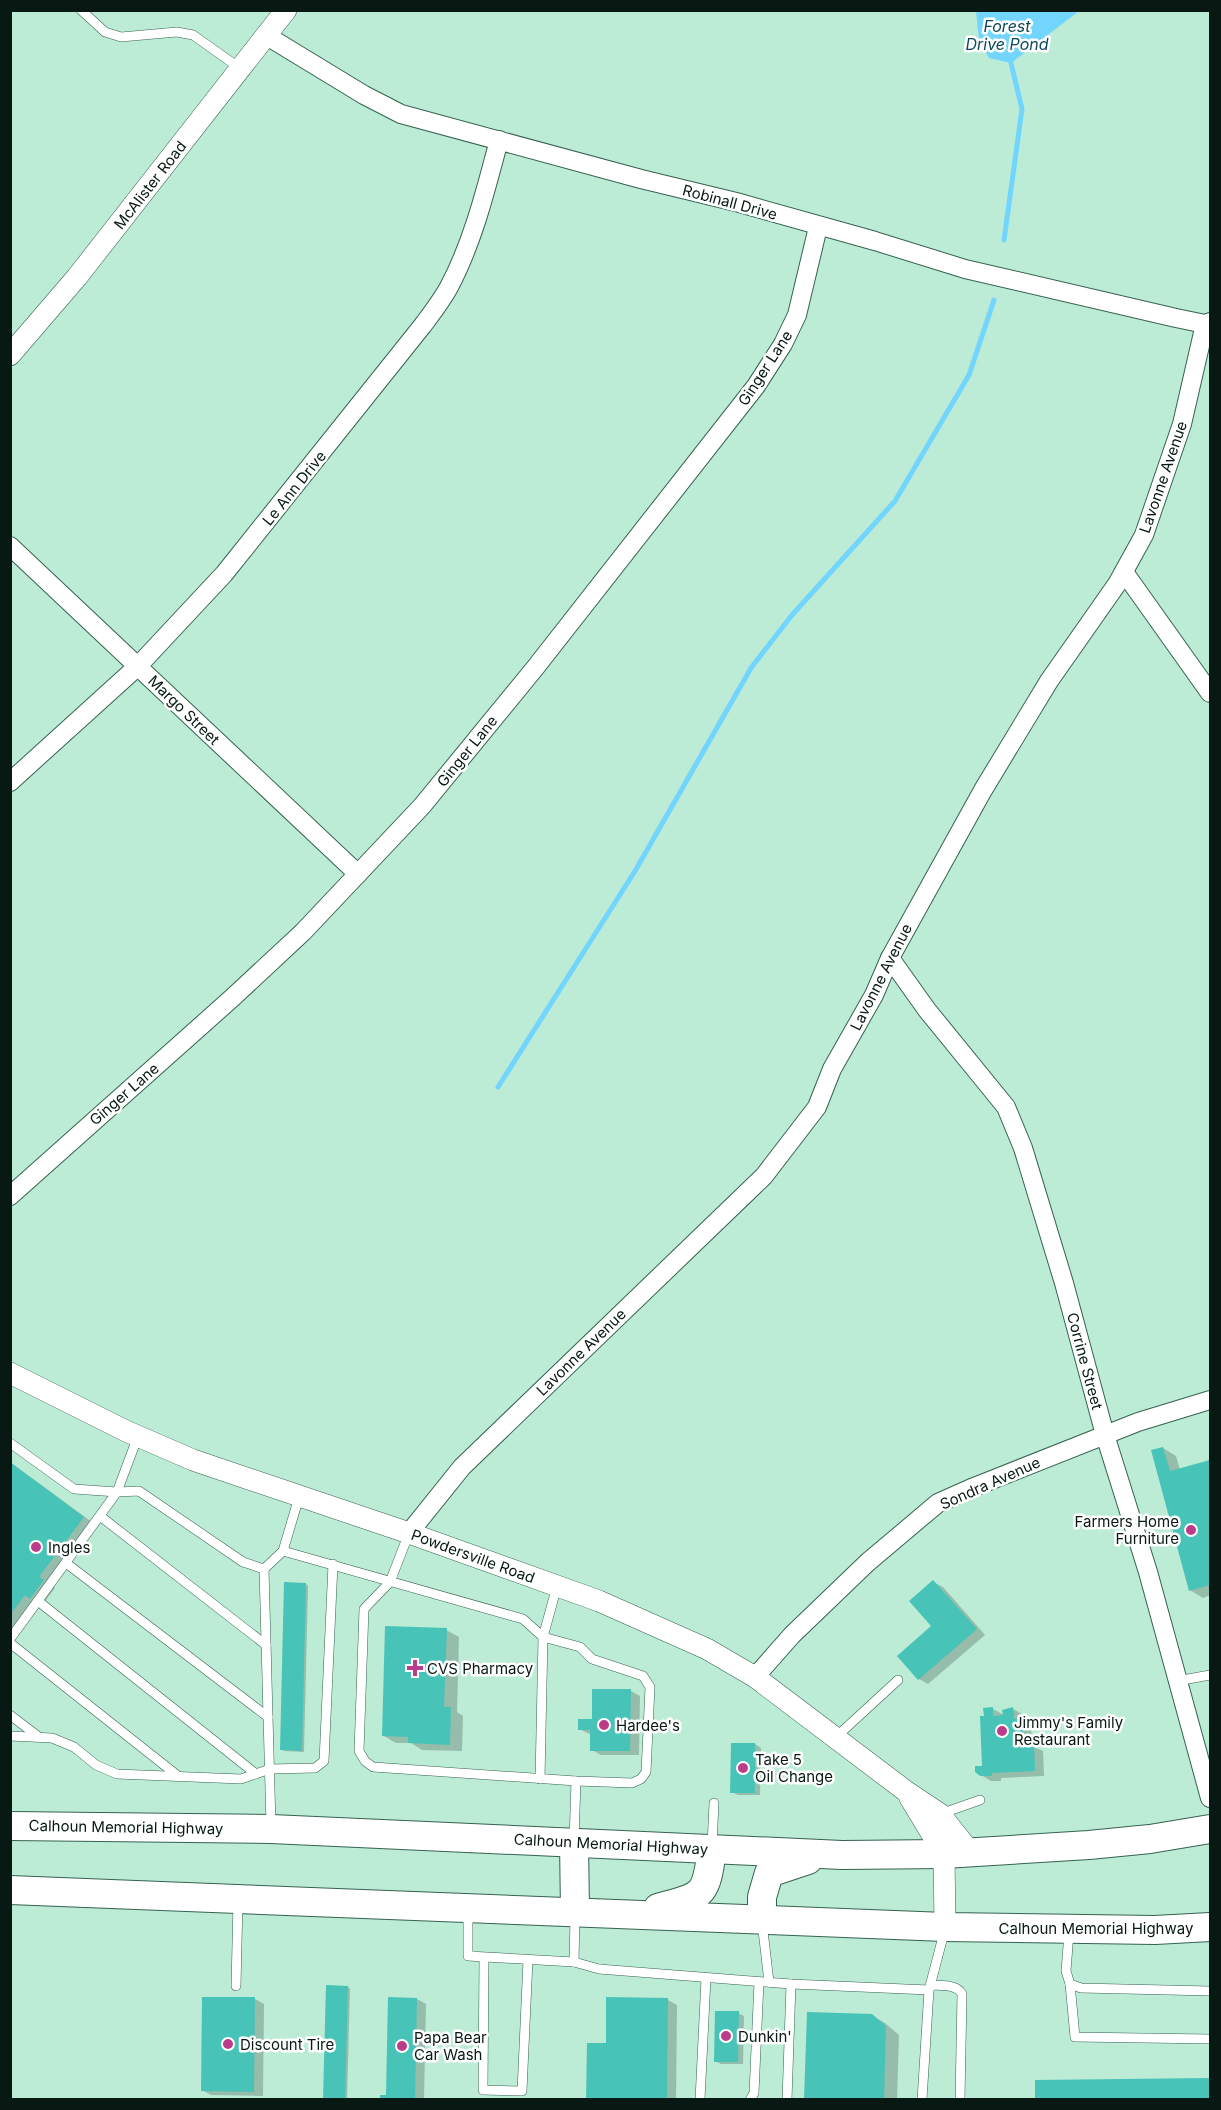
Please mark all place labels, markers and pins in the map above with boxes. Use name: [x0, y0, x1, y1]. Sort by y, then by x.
place label: Farmers Home Furniture: [1075, 1512, 1179, 1548]
marker: Farmers Home Furniture: [1184, 1523, 1198, 1537]
place label: Ingles: [48, 1538, 90, 1557]
marker: Ingles: [29, 1540, 43, 1554]
place label: CVS Pharmacy: [427, 1659, 534, 1678]
marker: CVS Pharmacy: [408, 1661, 422, 1675]
place label: Jimmy's Family Restaurant: [1014, 1713, 1124, 1749]
place label: Hardee's: [616, 1716, 680, 1735]
marker: Hardee's: [597, 1718, 611, 1732]
marker: Jimmy's Family Restaurant: [995, 1724, 1009, 1738]
place label: Take 5 Oil Change: [755, 1750, 833, 1786]
marker: Take 5 Oil Change: [736, 1761, 750, 1775]
place label: Dunkin': [738, 2027, 792, 2046]
place label: Papa Bear Car Wash: [414, 2028, 487, 2064]
marker: Dunkin': [719, 2029, 733, 2043]
place label: Discount Tire: [240, 2035, 334, 2054]
marker: Discount Tire: [221, 2037, 235, 2051]
marker: Papa Bear Car Wash: [395, 2039, 409, 2053]

